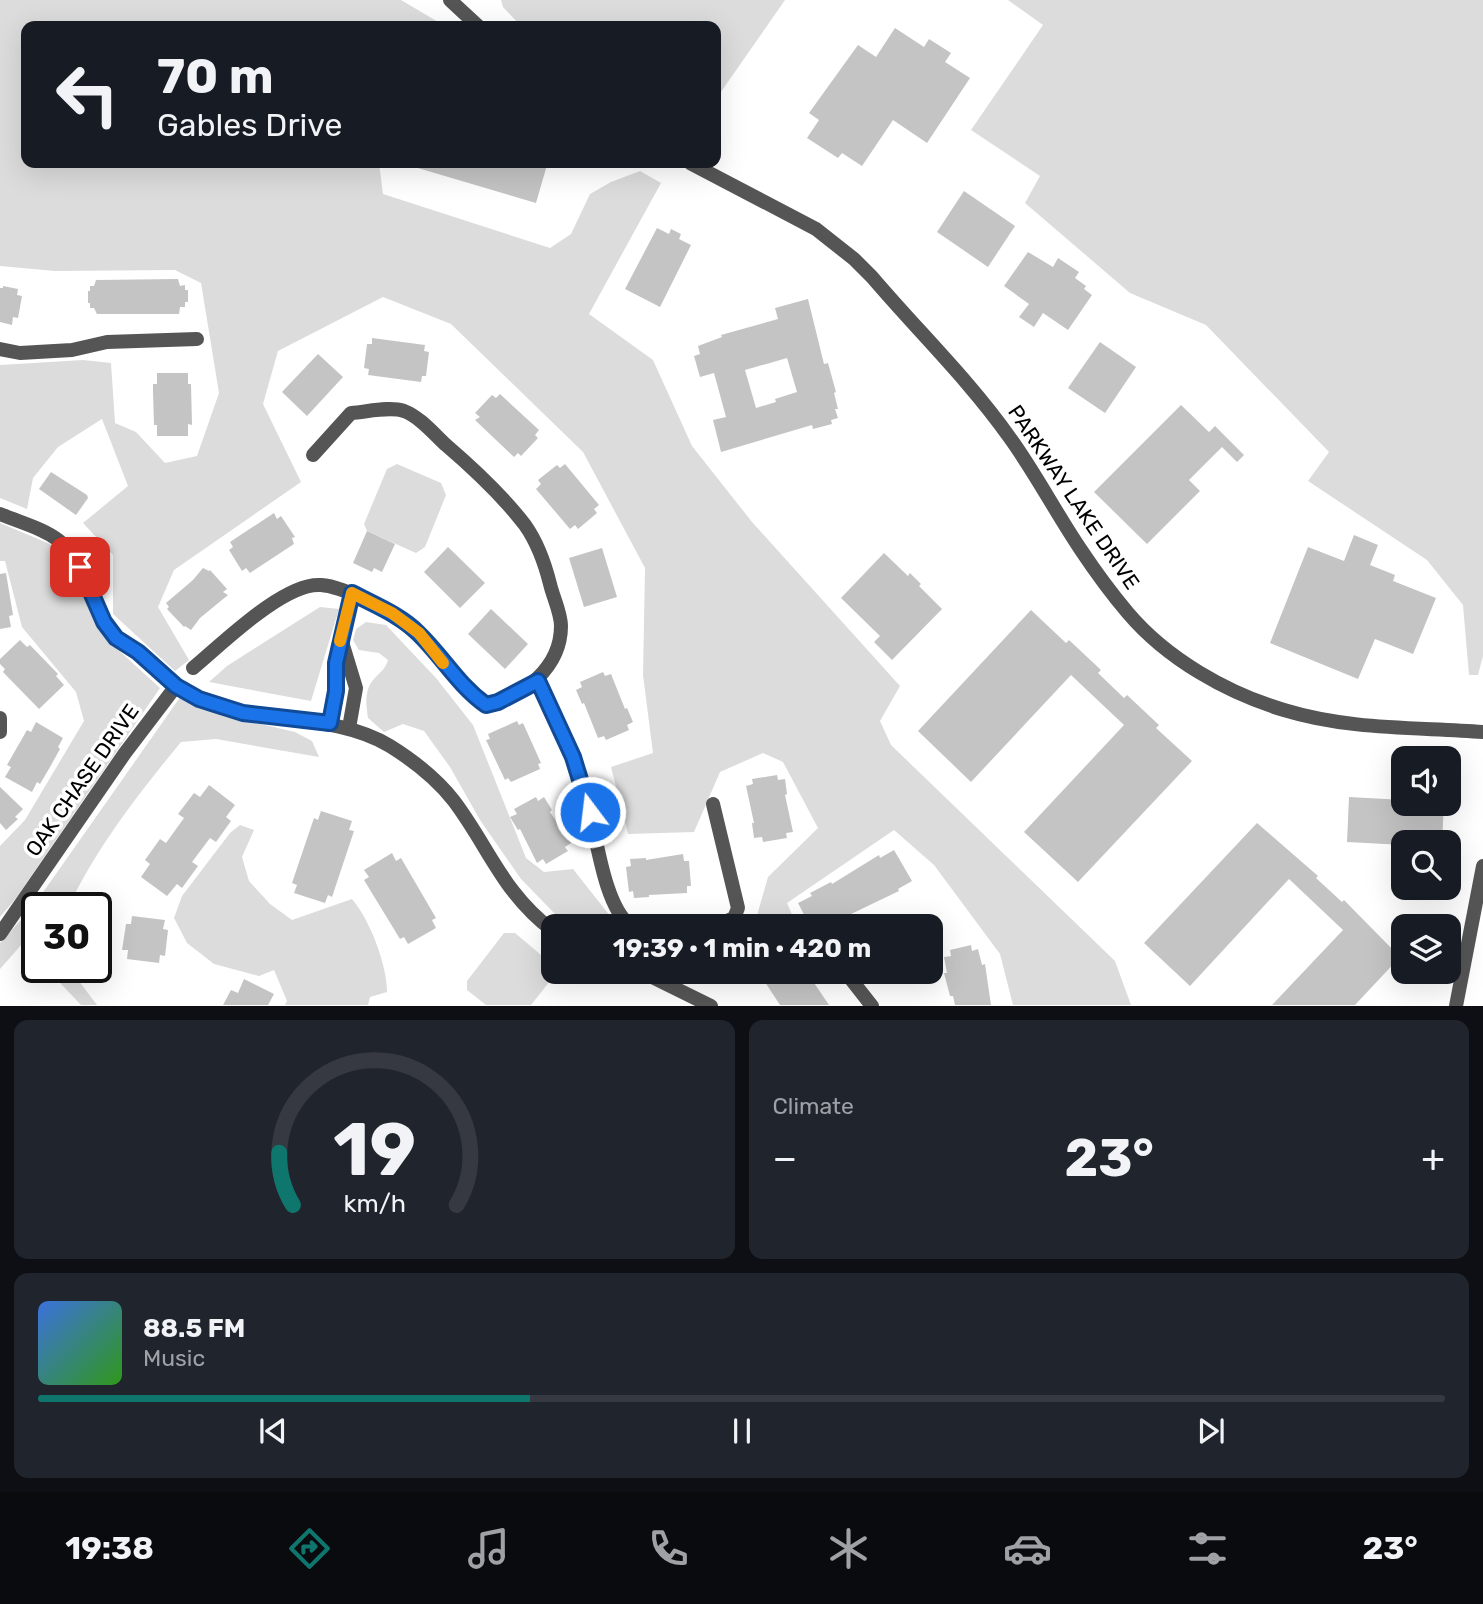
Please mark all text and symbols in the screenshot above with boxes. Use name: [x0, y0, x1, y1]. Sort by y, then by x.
text: 70 m: [157, 47, 274, 105]
icon: left: [42, 49, 133, 140]
text: Gables Drive: [157, 106, 342, 144]
street label: PARKWAY LAKE DRIVE: [1003, 400, 1145, 594]
pin: [50, 537, 110, 597]
icon: arrive: [61, 548, 99, 586]
street label: OAK CHASE DRIVE: [20, 699, 144, 861]
map controls: [1391, 746, 1461, 984]
button: sound: [1391, 746, 1461, 816]
position arrow: [553, 775, 627, 849]
button: search: [1391, 830, 1461, 900]
speed limit sign: 30: [21, 892, 112, 983]
button: layers: [1391, 914, 1461, 984]
text: 19:39 · 1 min · 420 m: [613, 933, 871, 964]
text: Climate: [773, 1092, 854, 1120]
text: 19: [333, 1108, 416, 1194]
text: 23°: [1065, 1127, 1154, 1189]
text: −: [773, 1135, 797, 1181]
text: +: [1421, 1135, 1445, 1181]
text: km/h: [343, 1189, 405, 1218]
text: 88.5 FM: [143, 1313, 245, 1344]
text: Music: [143, 1344, 205, 1372]
icon: previous: [254, 1412, 292, 1450]
icon: pause: [723, 1412, 761, 1450]
icon: next: [1192, 1412, 1230, 1450]
icon: directions: [285, 1524, 334, 1573]
icon: music: [464, 1524, 513, 1573]
icon: phone: [644, 1524, 693, 1573]
icon: climate: [824, 1524, 873, 1573]
icon: car: [1003, 1524, 1052, 1573]
icon: filters: [1183, 1524, 1232, 1573]
text: 19:38: [65, 1529, 154, 1567]
text: 23°: [1363, 1529, 1418, 1567]

